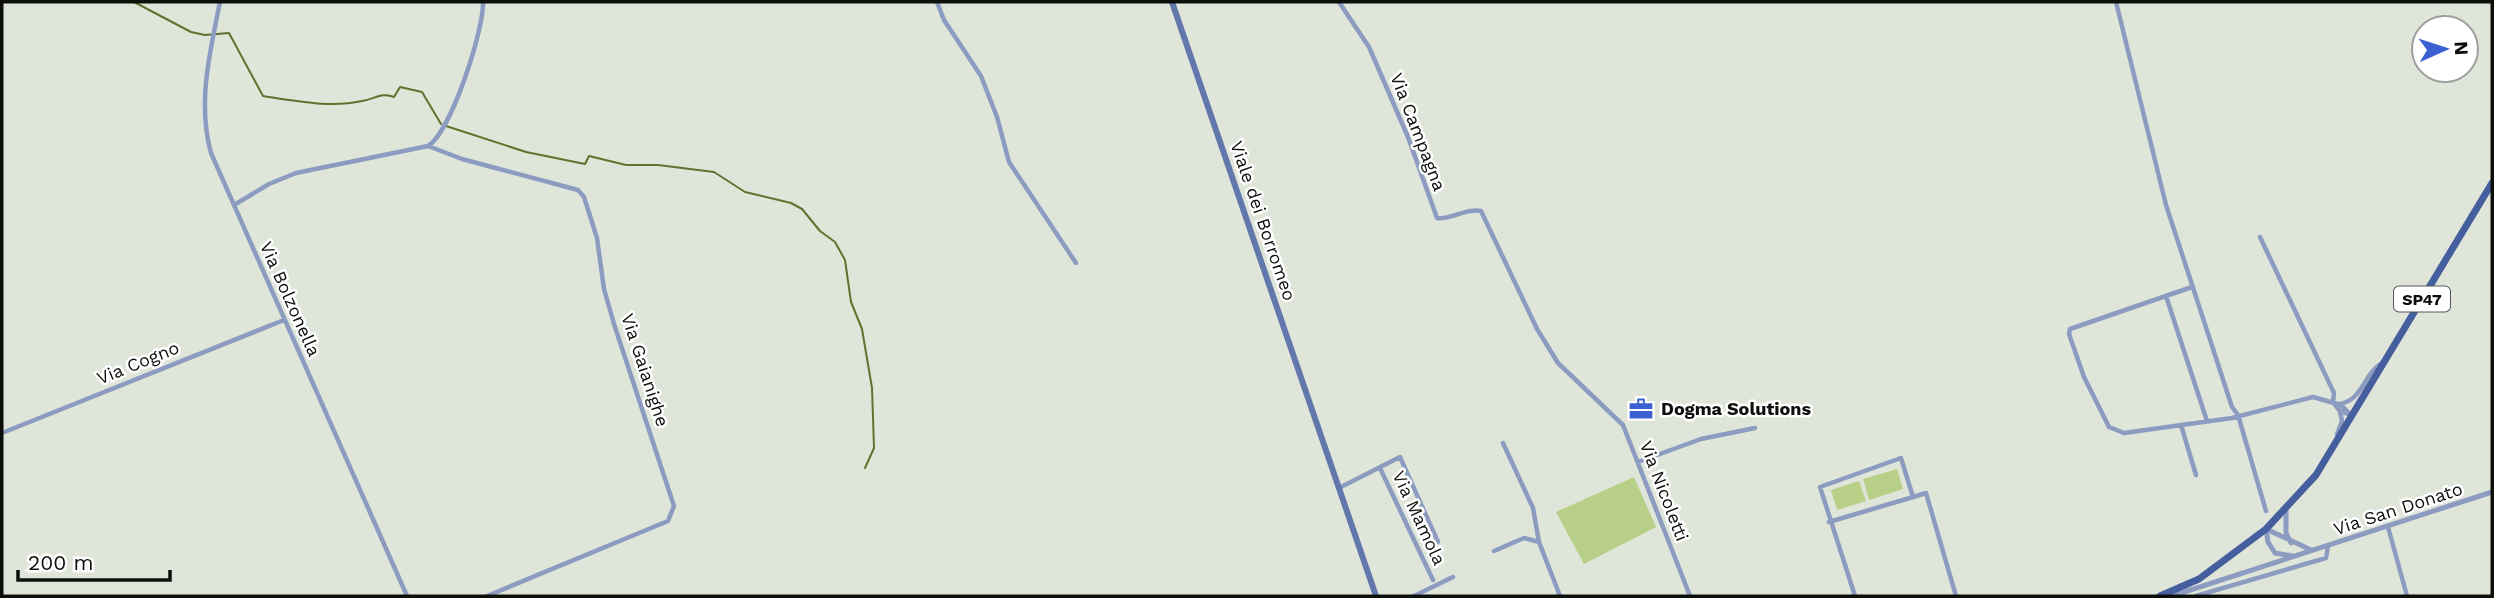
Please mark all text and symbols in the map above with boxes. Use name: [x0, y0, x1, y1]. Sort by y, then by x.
north arrow: [2410, 14, 2480, 84]
text: N: [2450, 40, 2473, 56]
street label: Via Campagna: [1386, 70, 1451, 194]
street label: Viale dei Borromeo: [1226, 138, 1301, 303]
street label: Via Bolzonella: [256, 238, 325, 359]
road number: SP47: [2394, 286, 2450, 312]
street label: Via Gaianighe: [617, 311, 674, 429]
street label: Via Cogno: [94, 336, 182, 389]
office icon: Dogma Solutions: [1627, 395, 1655, 423]
place label: Dogma Solutions: [1661, 398, 1811, 419]
street label: Via Nicoletti: [1636, 438, 1693, 544]
street label: Via Mamola: [1388, 467, 1450, 568]
street label: Via San Donato: [2331, 478, 2465, 539]
scale bar: [18, 538, 170, 582]
text: 200 m: [28, 550, 94, 575]

